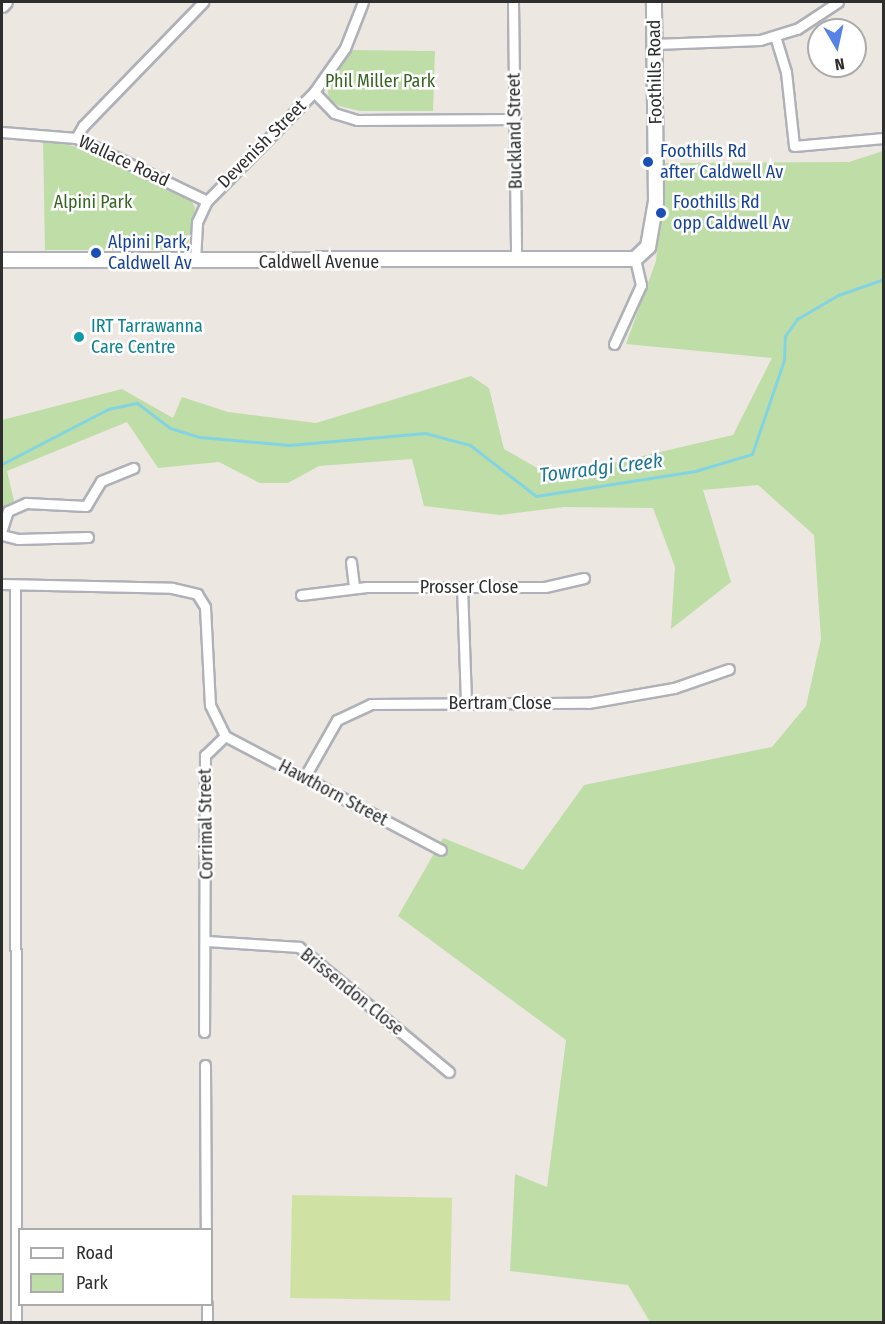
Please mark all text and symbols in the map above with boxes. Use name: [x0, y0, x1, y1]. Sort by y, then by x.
north arrow: [807, 18, 867, 78]
street label: Foothills Road: [643, 19, 667, 125]
text: N: [833, 54, 846, 74]
park label: Phil Miller Park: [325, 70, 435, 92]
street label: Buckland Street: [503, 73, 527, 189]
street label: Devenish Street: [213, 95, 311, 193]
street label: Wallace Road: [75, 131, 173, 191]
place label: Foothills Rd after Caldwell Av: [660, 141, 783, 184]
marker: Foothills Rd after Caldwell Av: [641, 155, 655, 169]
park label: Alpini Park: [54, 191, 132, 213]
place label: Foothills Rd opp Caldwell Av: [673, 192, 790, 234]
marker: Foothills Rd opp Caldwell Av: [654, 206, 668, 220]
place label: Alpini Park, Caldwell Av: [108, 232, 192, 274]
marker: Alpini Park, Caldwell Av: [89, 246, 103, 260]
street label: Caldwell Avenue: [259, 251, 379, 273]
place label: IRT Tarrawanna Care Centre: [91, 316, 203, 358]
marker: IRT Tarrawanna Care Centre: [72, 330, 86, 344]
water label: Towradgi Creek: [538, 449, 664, 487]
street label: Prosser Close: [420, 576, 518, 598]
street label: Bertram Close: [448, 692, 552, 714]
street label: Hawthorn Street: [275, 755, 391, 831]
street label: Corrimal Street: [194, 768, 218, 880]
street label: Brissendon Close: [296, 944, 408, 1040]
legend: [18, 1228, 213, 1306]
text: Road: [76, 1242, 113, 1264]
text: Park: [76, 1272, 108, 1294]

